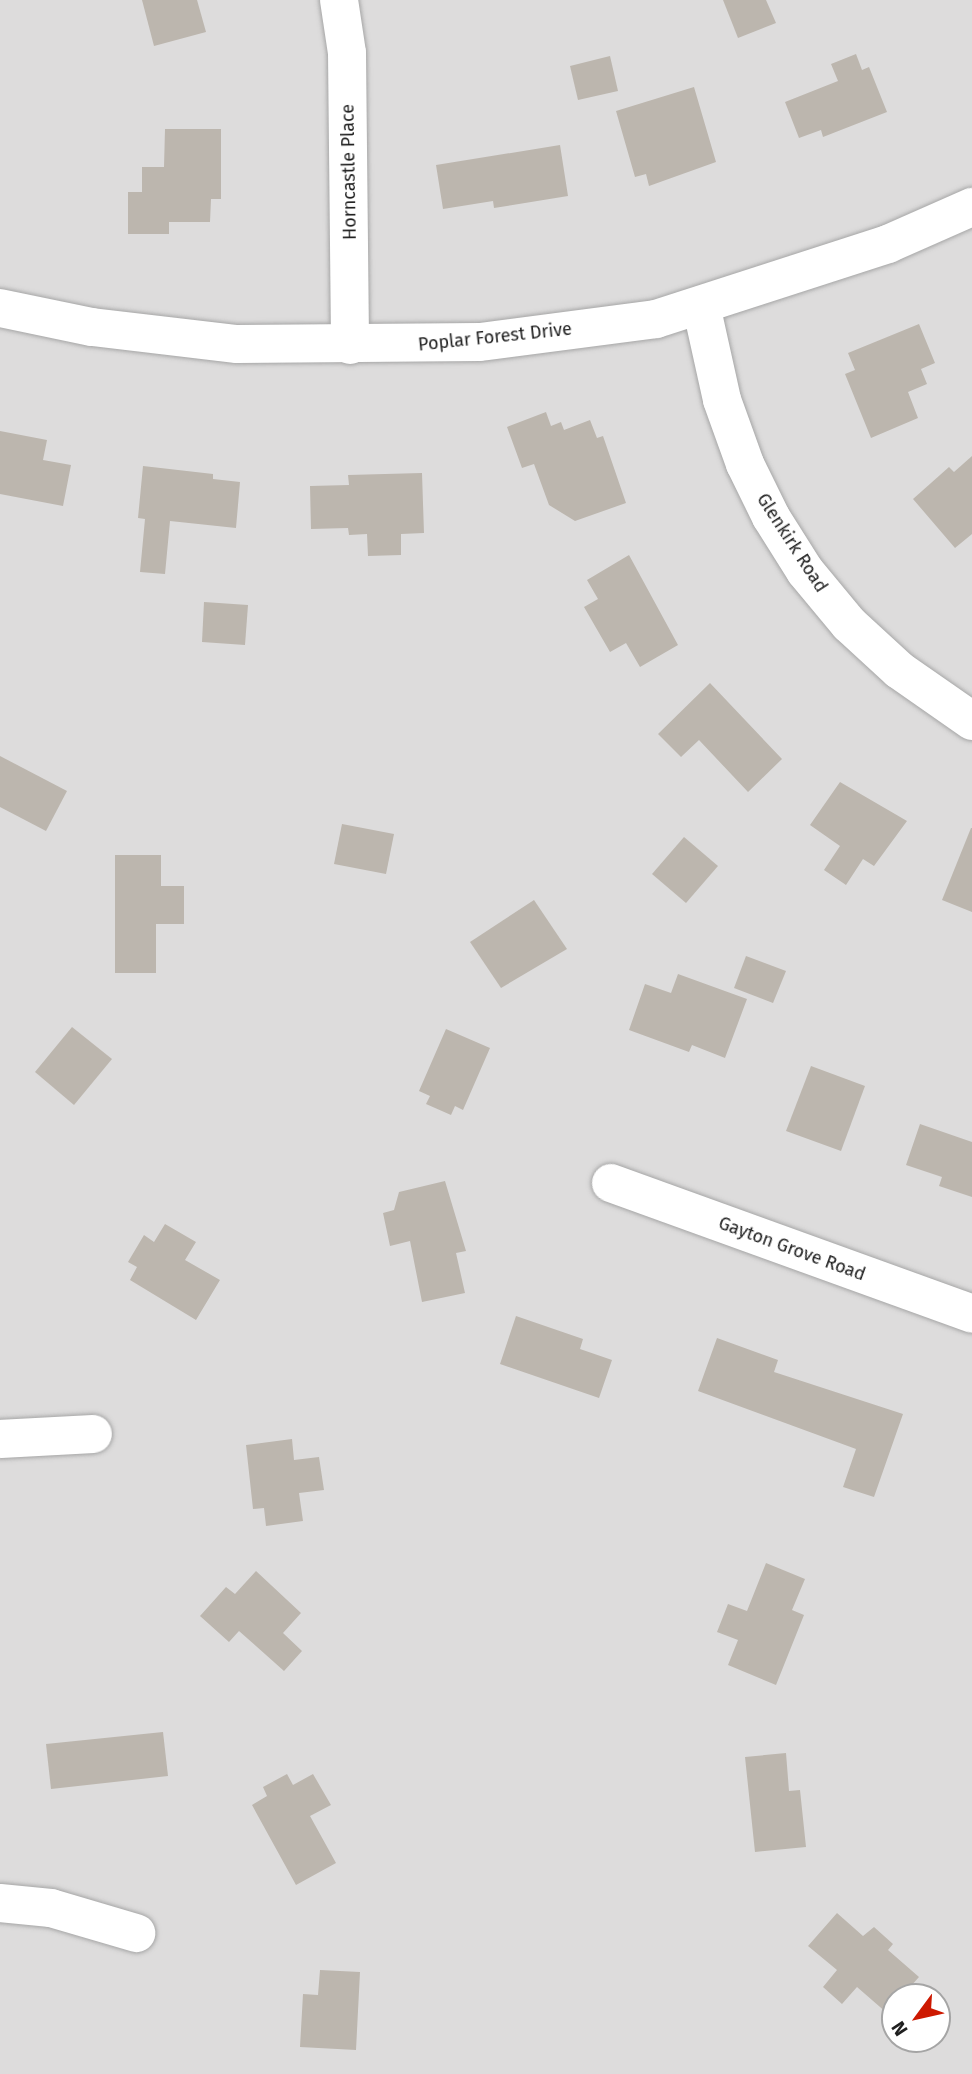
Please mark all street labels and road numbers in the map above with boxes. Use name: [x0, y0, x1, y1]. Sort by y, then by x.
street label: Horncastle Place: [337, 104, 361, 240]
street label: Poplar Forest Drive: [417, 318, 573, 356]
street label: Glenkirk Road: [752, 489, 832, 597]
street label: Gayton Grove Road: [716, 1212, 868, 1286]

